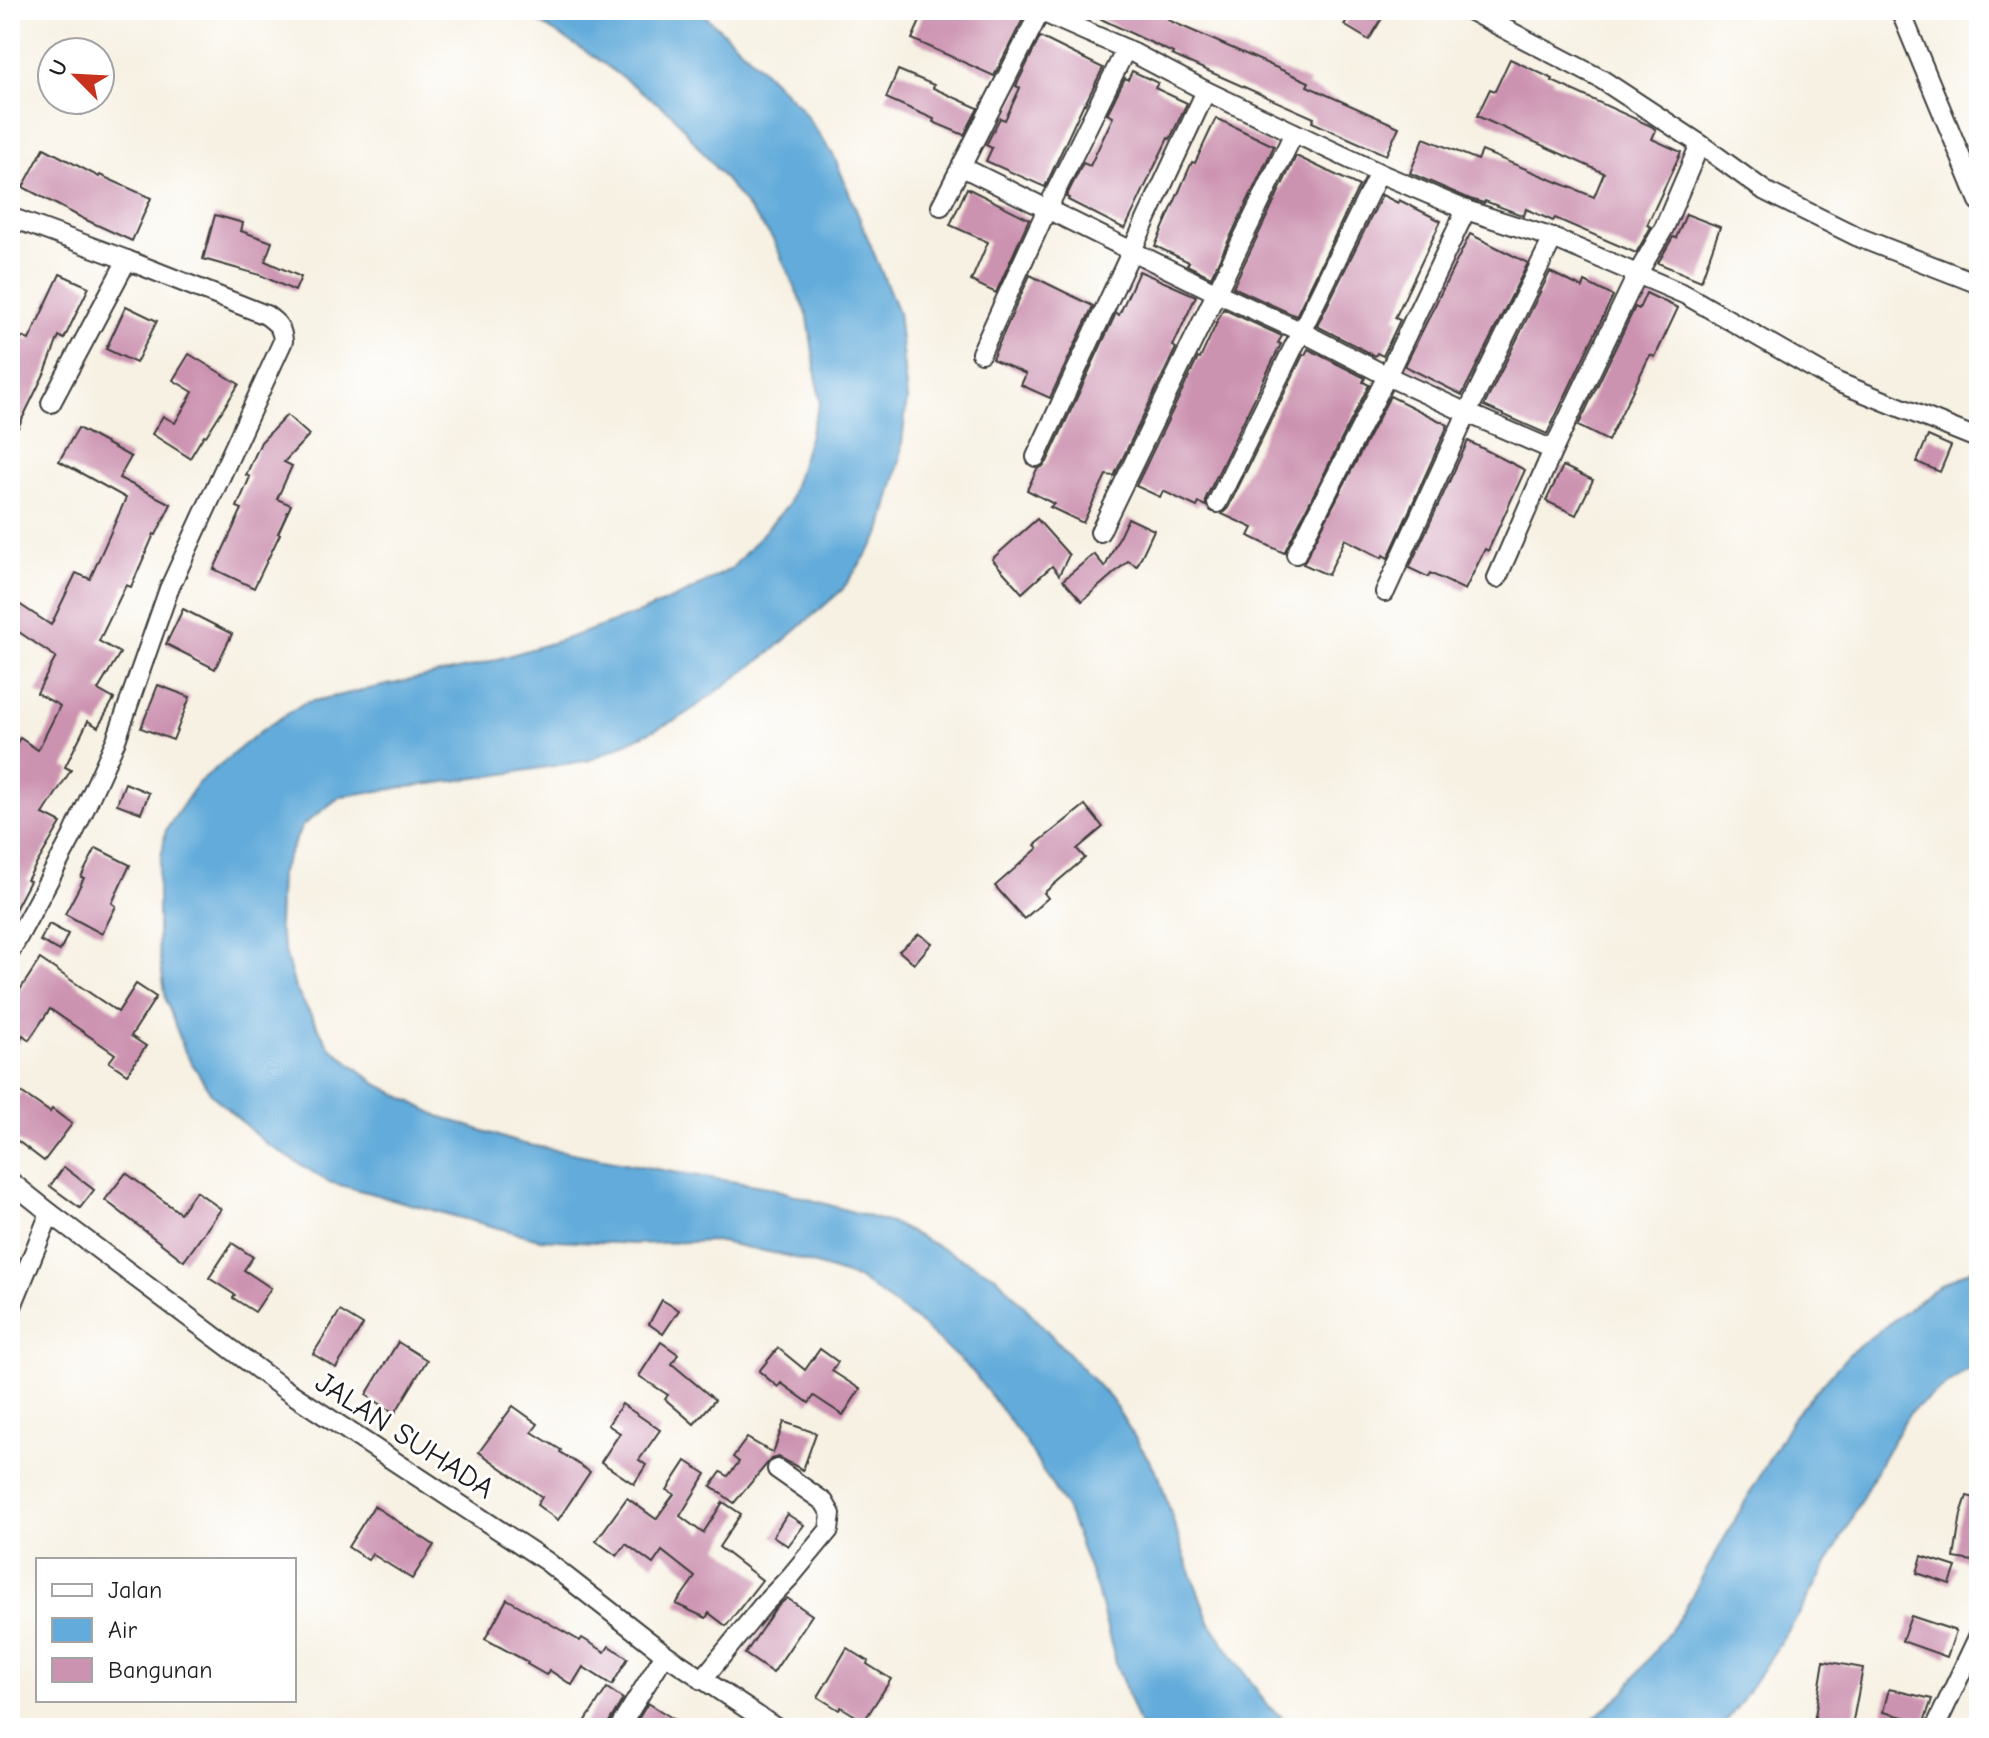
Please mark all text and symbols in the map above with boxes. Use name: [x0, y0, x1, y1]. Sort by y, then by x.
north arrow: [36, 36, 116, 116]
text: U: [44, 56, 74, 80]
street label: JALAN SUHADA: [309, 1365, 501, 1506]
legend: [36, 1558, 296, 1702]
text: Jalan: [108, 1576, 162, 1604]
text: Air: [108, 1616, 137, 1644]
text: Bangunan: [108, 1656, 212, 1684]

